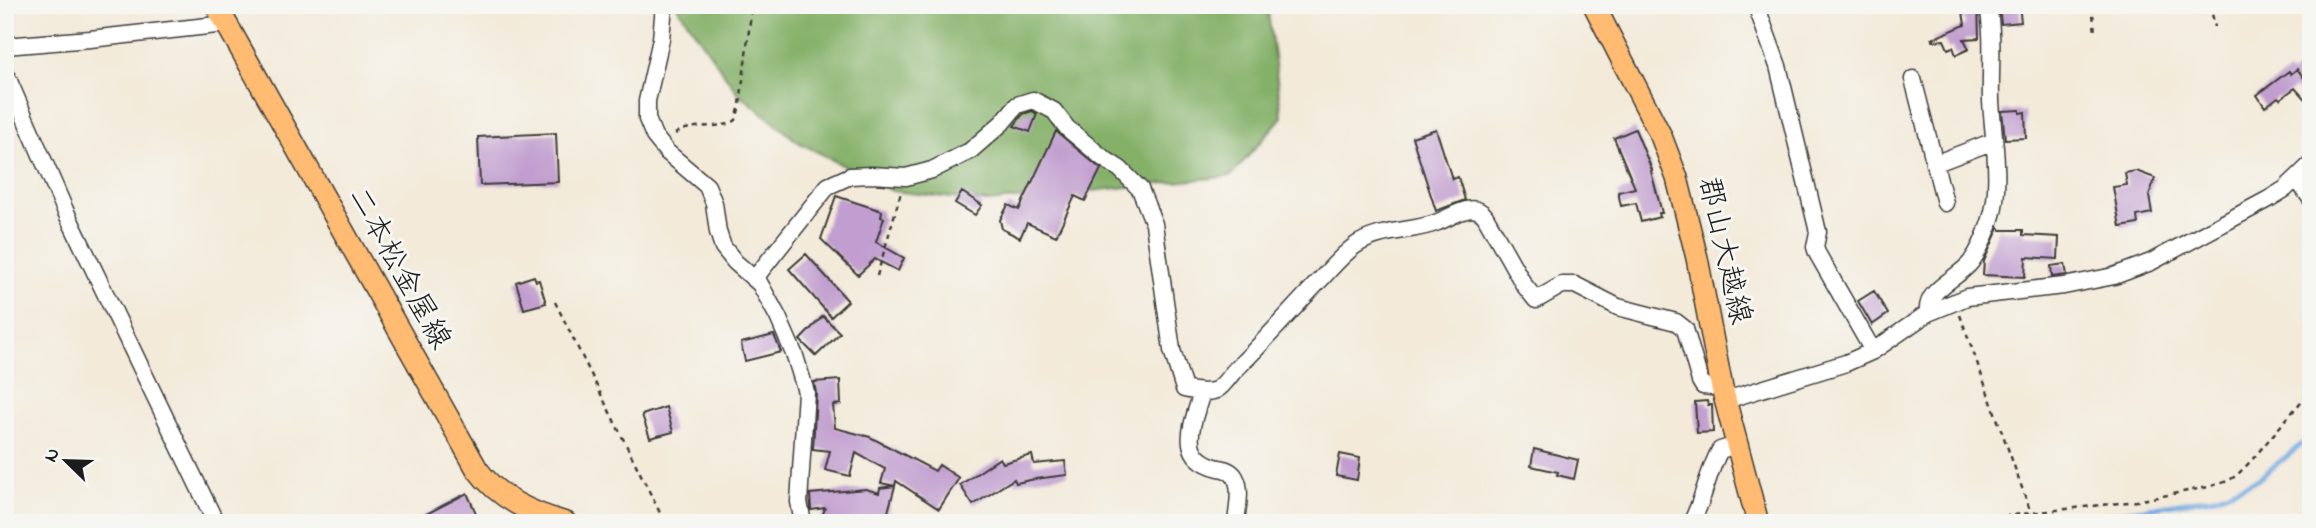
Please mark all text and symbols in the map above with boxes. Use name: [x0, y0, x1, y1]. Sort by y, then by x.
street label: 郡山大越線: [1685, 173, 1761, 329]
street label: 二本松金屋線: [335, 180, 461, 358]
north arrow: [32, 426, 102, 496]
text: N: [38, 444, 68, 467]

